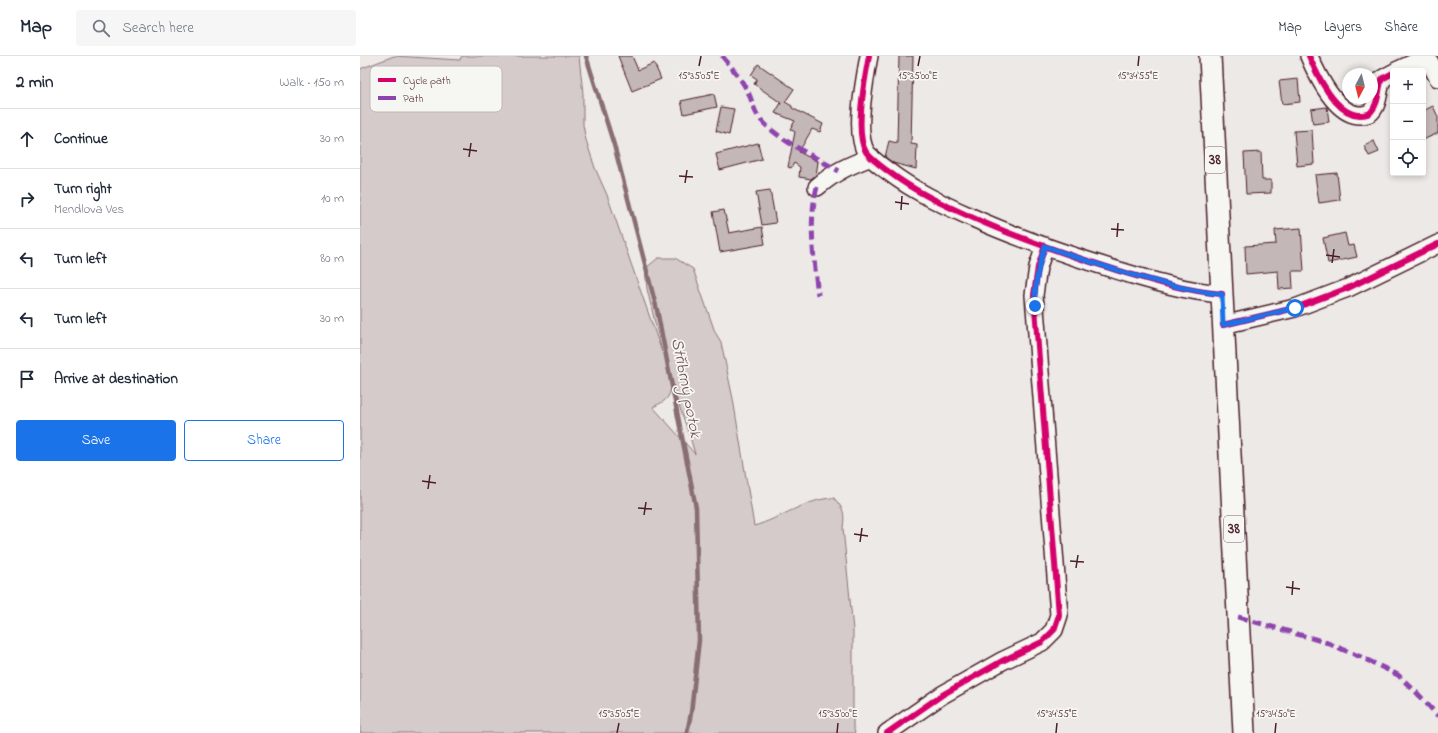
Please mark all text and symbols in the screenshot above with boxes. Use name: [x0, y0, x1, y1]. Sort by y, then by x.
search box: [76, 10, 356, 46]
text: Map: [20, 14, 52, 41]
icon: search: [90, 17, 112, 39]
text: Search here: [122, 17, 194, 39]
text: Map: [1278, 17, 1302, 38]
text: Layers: [1324, 17, 1362, 38]
text: Share: [1384, 17, 1418, 38]
legend: [370, 66, 502, 112]
north arrow: [1342, 68, 1378, 104]
map controls: [1390, 68, 1426, 176]
button: +: [1390, 68, 1426, 104]
text: 15°35'05"E: [679, 69, 719, 84]
text: 15°35'00"E: [898, 69, 938, 84]
text: 15°34'55"E: [1118, 69, 1158, 84]
text: 2 min: [16, 70, 53, 95]
text: Walk · 150 m: [279, 73, 344, 92]
text: Cycle path: [403, 73, 451, 90]
text: Path: [403, 91, 424, 107]
button: −: [1390, 104, 1426, 140]
icon: ahead: [16, 128, 38, 150]
text: Continue: [54, 128, 108, 150]
text: 30 m: [320, 129, 344, 148]
button: locate: [1390, 140, 1426, 176]
road number: 38: [1205, 147, 1225, 173]
text: Turn right: [54, 178, 112, 200]
icon: right: [16, 188, 38, 210]
text: 10 m: [321, 189, 344, 208]
text: Mendlova Ves: [54, 200, 124, 219]
icon: left: [16, 248, 38, 270]
text: Turn left: [54, 248, 107, 270]
text: 80 m: [320, 249, 344, 268]
route end: [1026, 297, 1044, 315]
route start: [1286, 299, 1304, 317]
icon: left: [16, 308, 38, 330]
text: Turn left: [54, 308, 107, 330]
text: 30 m: [320, 309, 344, 328]
water label: Stříbrný potok: [663, 336, 708, 442]
icon: arrive: [16, 368, 38, 390]
text: Arrive at destination: [54, 368, 178, 390]
button: Save: [16, 420, 176, 461]
button: Share: [184, 420, 344, 461]
road number: 38: [1224, 516, 1244, 542]
text: 15°35'05"E: [599, 707, 639, 722]
text: 15°35'00"E: [818, 707, 858, 722]
text: 15°34'55"E: [1037, 707, 1077, 722]
text: 15°34'50"E: [1256, 707, 1296, 722]

